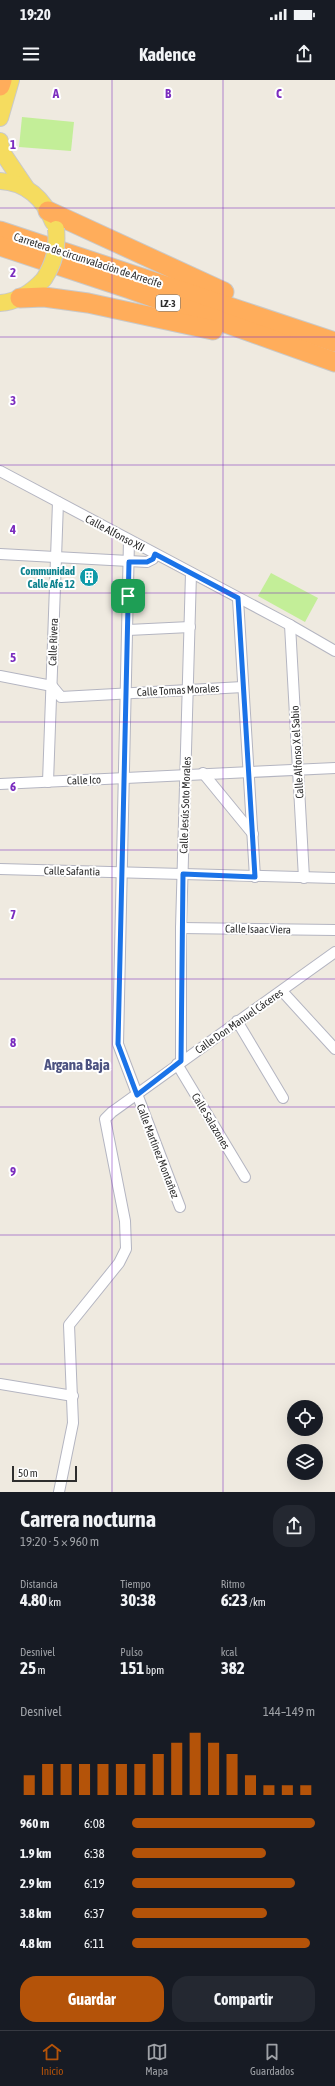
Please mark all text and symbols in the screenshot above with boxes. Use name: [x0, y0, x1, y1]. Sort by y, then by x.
text: 19:20: [20, 6, 51, 23]
icon: menu: [20, 43, 42, 65]
icon: share: [293, 43, 315, 65]
text: Kadence: [139, 44, 196, 65]
text: A: [52, 86, 60, 101]
text: B: [165, 86, 172, 101]
text: C: [276, 86, 282, 101]
text: 1: [10, 137, 16, 152]
street label: Carretera de circunvalación de Arrecife: [12, 230, 164, 290]
text: 2: [10, 265, 16, 280]
road number: LZ-3: [156, 295, 180, 311]
text: 3: [10, 393, 16, 408]
street label: Calle Alfonso XII: [83, 512, 147, 554]
text: 4: [9, 522, 16, 537]
place label: Communidad Calle Afe 12: [20, 565, 75, 590]
building icon: Communidad Calle Afe 12: [78, 566, 100, 588]
pin: [111, 579, 145, 613]
icon: arrive: [117, 585, 139, 607]
street label: Calle Rivera: [46, 618, 60, 666]
text: 5: [10, 650, 16, 665]
street label: Calle Tomas Morales: [137, 682, 220, 698]
street label: Calle Alfonso X el Sabio: [289, 705, 305, 799]
street label: Calle Jesús Soto Morales: [177, 756, 193, 854]
street label: Calle Ico: [67, 773, 101, 787]
text: 6: [10, 779, 16, 794]
street label: Calle Safantia: [44, 865, 100, 877]
text: 7: [10, 907, 16, 922]
street label: Calle Isaac Viera: [225, 922, 291, 936]
street label: Calle Don Manuel Cáceres: [193, 986, 285, 1056]
text: 8: [10, 1035, 16, 1050]
district label: Argana Baja: [43, 1056, 110, 1073]
street label: Calle Salazones: [190, 1091, 232, 1151]
street label: Calle Martinez Montañez: [135, 1102, 182, 1200]
text: 9: [10, 1164, 16, 1179]
map controls: [287, 1400, 323, 1480]
button: locate: [287, 1400, 323, 1436]
button: layers: [287, 1444, 323, 1480]
scale bar: [12, 1464, 77, 1483]
text: 50 m: [18, 1467, 38, 1479]
button: share: [273, 1505, 315, 1547]
text: Carrera nocturna: [20, 1506, 156, 1532]
text: 19:20 · 5 × 960 m: [20, 1534, 99, 1549]
text: Distancia: [20, 1578, 58, 1590]
text: Tiempo: [120, 1578, 151, 1590]
text: Ritmo: [221, 1578, 245, 1590]
text: 4.80: [20, 1590, 47, 1610]
text: 30:38: [120, 1590, 156, 1610]
text: 6:23: [221, 1590, 248, 1610]
text: km: [47, 1596, 61, 1608]
text: /km: [248, 1596, 266, 1608]
text: Desnivel: [20, 1646, 55, 1658]
text: Pulso: [120, 1646, 143, 1658]
text: kcal: [221, 1646, 237, 1658]
text: 25: [20, 1658, 36, 1678]
text: 151: [120, 1658, 144, 1678]
text: 382: [221, 1658, 245, 1678]
text: m: [36, 1664, 45, 1676]
text: bpm: [144, 1664, 164, 1676]
text: Desnivel: [20, 1704, 62, 1719]
text: 144–149 m: [263, 1704, 315, 1719]
text: 960 m: [20, 1816, 49, 1831]
text: 6:08: [84, 1816, 105, 1831]
text: 1.9 km: [20, 1846, 51, 1861]
text: 6:38: [84, 1846, 105, 1861]
text: 2.9 km: [20, 1876, 51, 1891]
text: 6:19: [84, 1876, 105, 1891]
text: 3.8 km: [20, 1906, 51, 1921]
text: 6:37: [84, 1906, 105, 1921]
text: 4.8 km: [20, 1936, 51, 1951]
text: 6:11: [84, 1936, 105, 1951]
button: Guardar: [20, 1976, 164, 2022]
button: Compartir: [172, 1976, 315, 2022]
tab: Inicio: [41, 2041, 63, 2077]
tab: Mapa: [145, 2041, 168, 2077]
tab: Guardados: [250, 2041, 294, 2077]

